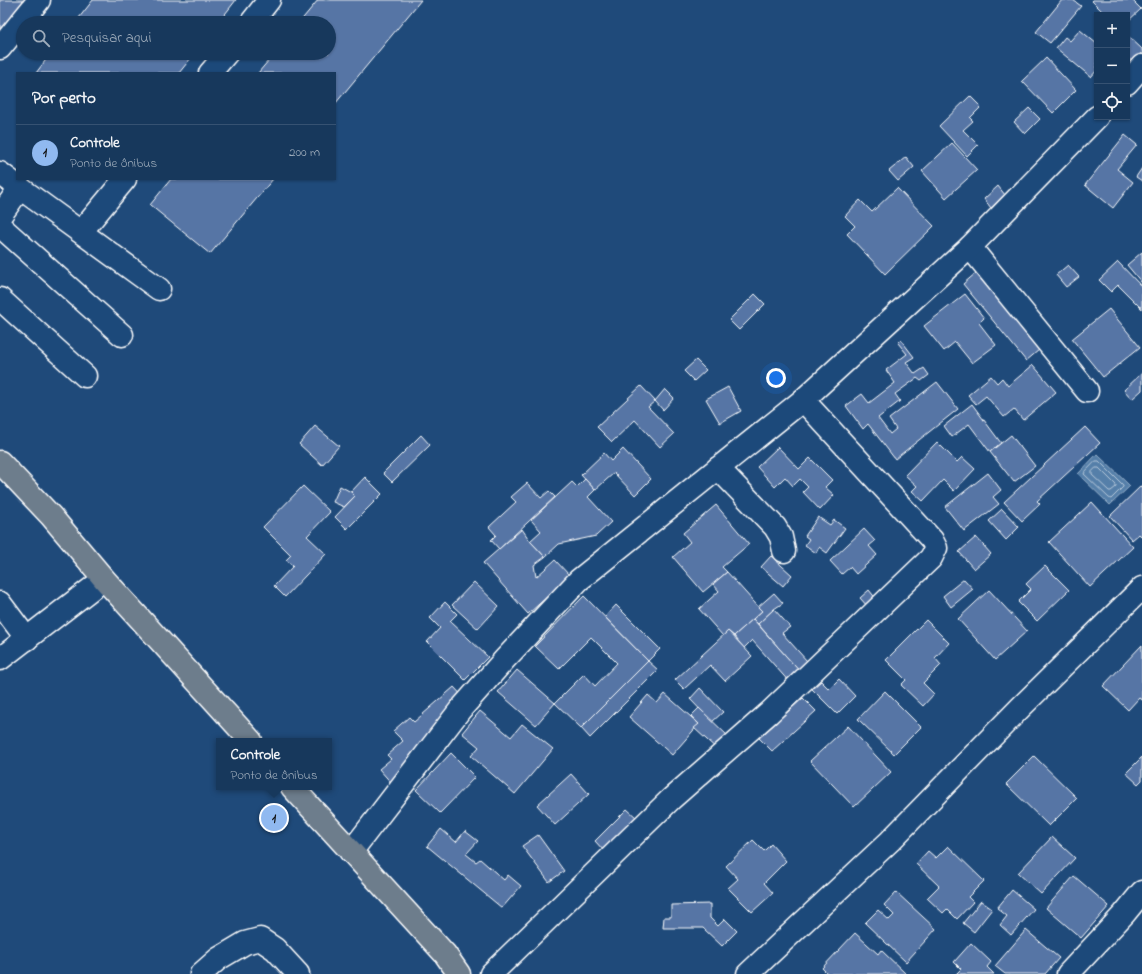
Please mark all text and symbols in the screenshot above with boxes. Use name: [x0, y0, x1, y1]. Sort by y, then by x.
map controls: [1094, 12, 1130, 120]
button: +: [1094, 12, 1130, 48]
search box: [16, 16, 336, 60]
icon: search: [30, 27, 52, 49]
text: Pesquisar aqui: [62, 27, 151, 49]
button: −: [1094, 48, 1130, 84]
button: locate: [1094, 84, 1130, 120]
text: Por perto: [32, 86, 96, 111]
text: Controle: [70, 132, 120, 154]
text: 1: [43, 143, 47, 162]
text: 200 m: [289, 143, 320, 162]
text: Ponto de ônibus: [70, 154, 157, 173]
your location: [766, 368, 786, 388]
popup: [216, 738, 332, 790]
text: Controle: [230, 744, 280, 766]
text: Ponto de ônibus: [230, 766, 318, 785]
pin: 1: [261, 803, 287, 833]

